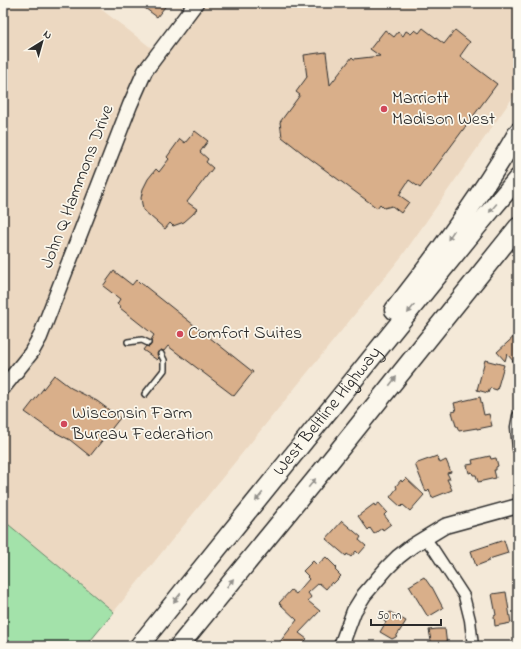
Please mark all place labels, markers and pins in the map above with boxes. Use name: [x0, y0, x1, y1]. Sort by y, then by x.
place label: Marriott Madison West: [392, 86, 495, 133]
marker: Marriott Madison West: [379, 104, 389, 114]
place label: Comfort Suites: [188, 321, 302, 347]
marker: Comfort Suites: [175, 329, 185, 339]
place label: Wisconsin Farm Bureau Federation: [71, 401, 213, 448]
marker: Wisconsin Farm Bureau Federation: [59, 419, 69, 429]

